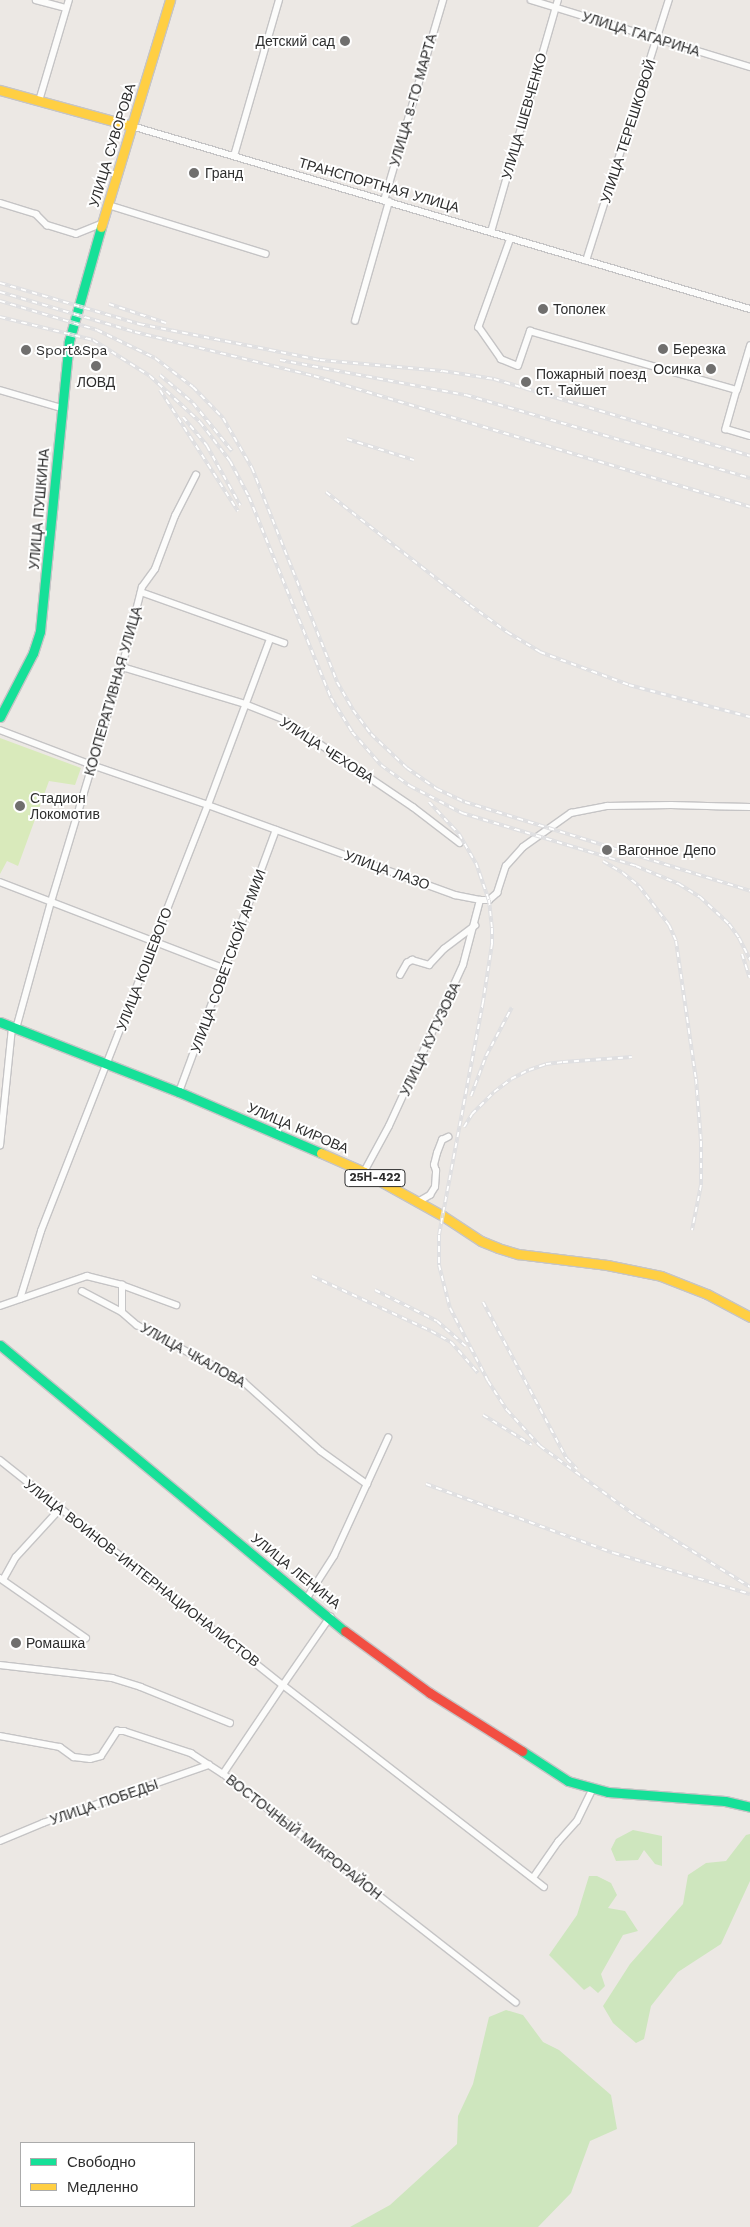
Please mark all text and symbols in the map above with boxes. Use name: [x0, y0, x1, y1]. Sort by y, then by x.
street label: УЛИЦА ГАГАРИНА: [580, 8, 702, 60]
street label: УЛИЦА 8-ГО МАРТА: [386, 32, 440, 168]
place label: Детский сад: [255, 33, 335, 49]
marker: Детский сад: [339, 35, 351, 47]
street label: УЛИЦА ШЕВЧЕНКО: [498, 51, 550, 181]
street label: УЛИЦА ТЕРЕШКОВОЙ: [597, 57, 659, 205]
street label: УЛИЦА СУВОРОВА: [85, 81, 139, 209]
street label: ТРАНСПОРТНАЯ УЛИЦА: [297, 154, 461, 216]
place label: Гранд: [205, 165, 243, 181]
marker: Гранд: [187, 166, 201, 180]
place label: Тополек: [553, 301, 605, 317]
marker: Тополек: [537, 303, 549, 315]
place label: Березка: [673, 341, 726, 357]
place label: Sport&Spa: [36, 342, 107, 358]
marker: Березка: [657, 343, 669, 355]
marker: Sport&Spa: [20, 344, 32, 356]
marker: ЛОВД: [90, 360, 102, 372]
place label: Осинка: [653, 361, 701, 377]
marker: Осинка: [705, 363, 717, 375]
place label: Пожарный поезд ст. Тайшет: [536, 366, 646, 398]
place label: ЛОВД: [77, 374, 115, 390]
marker: Пожарный поезд ст. Тайшет: [520, 376, 532, 388]
street label: УЛИЦА ПУШКИНА: [25, 448, 53, 570]
street label: КООПЕРАТИВНАЯ УЛИЦА: [81, 604, 145, 778]
street label: УЛИЦА ЧЕХОВА: [277, 713, 377, 787]
place label: Стадион Локомотив: [30, 790, 100, 822]
marker: Стадион Локомотив: [14, 800, 26, 812]
place label: Вагонное Депо: [618, 842, 716, 858]
marker: Вагонное Депо: [600, 843, 614, 857]
street label: УЛИЦА ЛАЗО: [342, 847, 432, 893]
street label: УЛИЦА СОВЕТСКОЙ АРМИИ: [187, 867, 269, 1055]
street label: УЛИЦА КОШЕВОГО: [113, 905, 175, 1033]
street label: УЛИЦА КУТУЗОВА: [396, 979, 464, 1099]
street label: УЛИЦА КИРОВА: [245, 1099, 351, 1157]
road number: 25Н-422: [344, 1168, 406, 1188]
street label: УЛИЦА ЧКАЛОВА: [138, 1319, 248, 1391]
street label: УЛИЦА ВОИНОВ-ИНТЕРНАЦИОНАЛИСТОВ: [21, 1476, 263, 1670]
street label: УЛИЦА ЛЕНИНА: [248, 1530, 344, 1612]
place label: Ромашка: [26, 1635, 85, 1651]
marker: Ромашка: [10, 1637, 22, 1649]
street label: ВОСТОЧНЫЙ МИКРОРАЙОН: [223, 1771, 385, 1903]
street label: УЛИЦА ПОБЕДЫ: [48, 1776, 160, 1828]
legend: [20, 2142, 195, 2207]
text: Свободно: [67, 2153, 136, 2171]
text: Медленно: [67, 2178, 138, 2196]

